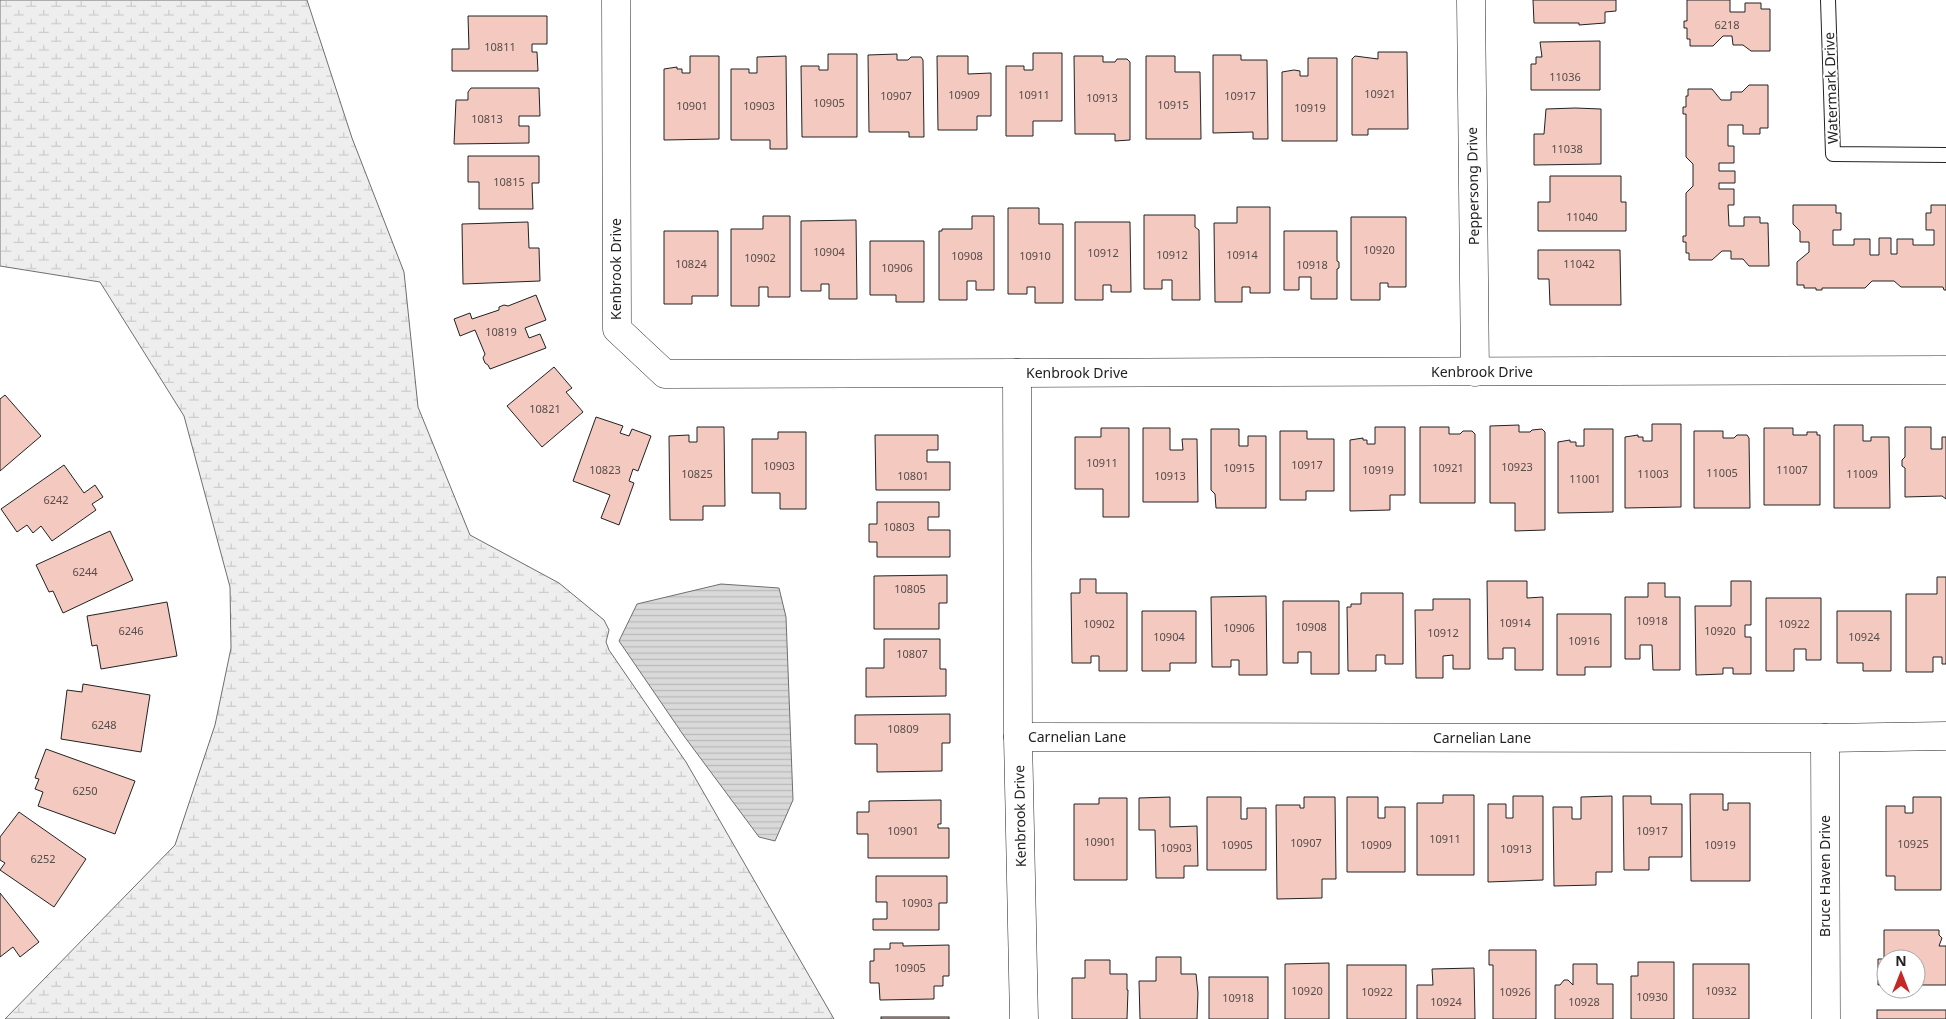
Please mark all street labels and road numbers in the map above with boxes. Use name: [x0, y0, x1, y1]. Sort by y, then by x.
street label: Watermark Drive: [1819, 32, 1842, 144]
street label: Peppersong Drive: [1462, 127, 1483, 245]
street label: Kenbrook Drive: [606, 218, 625, 320]
street label: Kenbrook Drive: [1431, 362, 1533, 381]
street label: Kenbrook Drive: [1026, 363, 1128, 382]
street label: Carnelian Lane: [1028, 727, 1126, 746]
street label: Carnelian Lane: [1433, 728, 1531, 747]
street label: Kenbrook Drive: [1009, 765, 1030, 867]
street label: Bruce Haven Drive: [1815, 815, 1834, 937]

